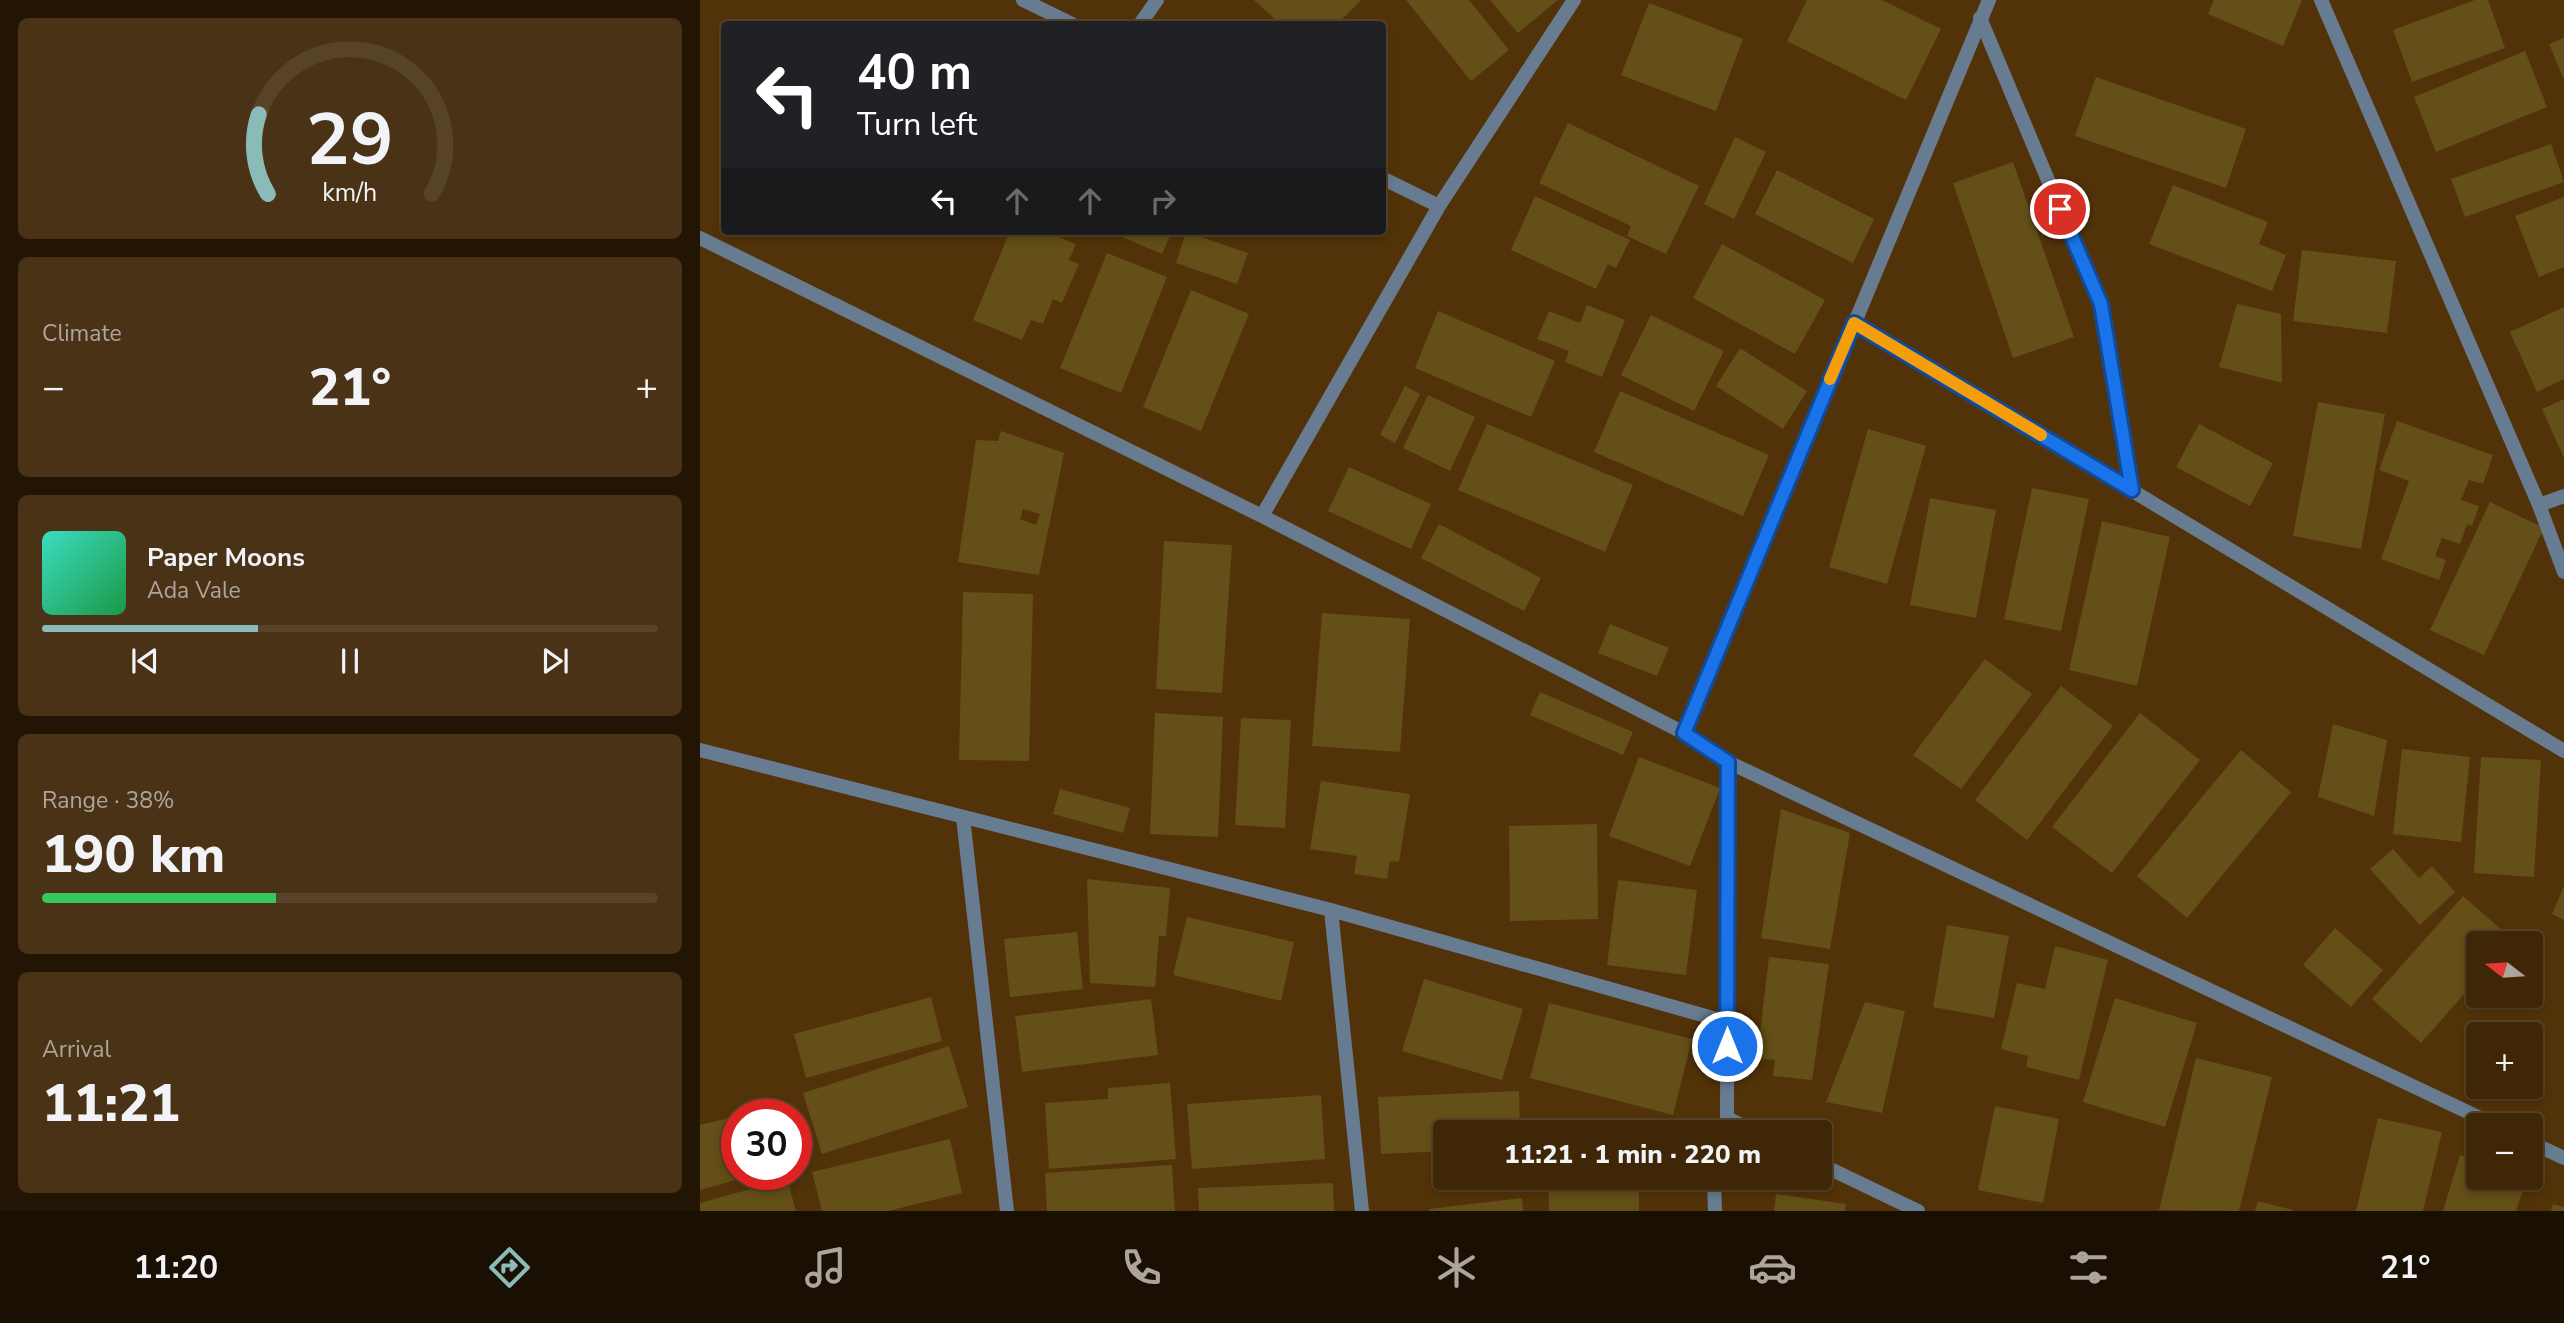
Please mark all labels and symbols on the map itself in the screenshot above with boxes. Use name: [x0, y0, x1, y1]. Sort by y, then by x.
pin: [2030, 179, 2090, 239]
north arrow: [2466, 931, 2543, 1008]
position arrow: [1690, 1009, 1764, 1083]
speed limit sign: 30: [721, 1099, 812, 1190]

